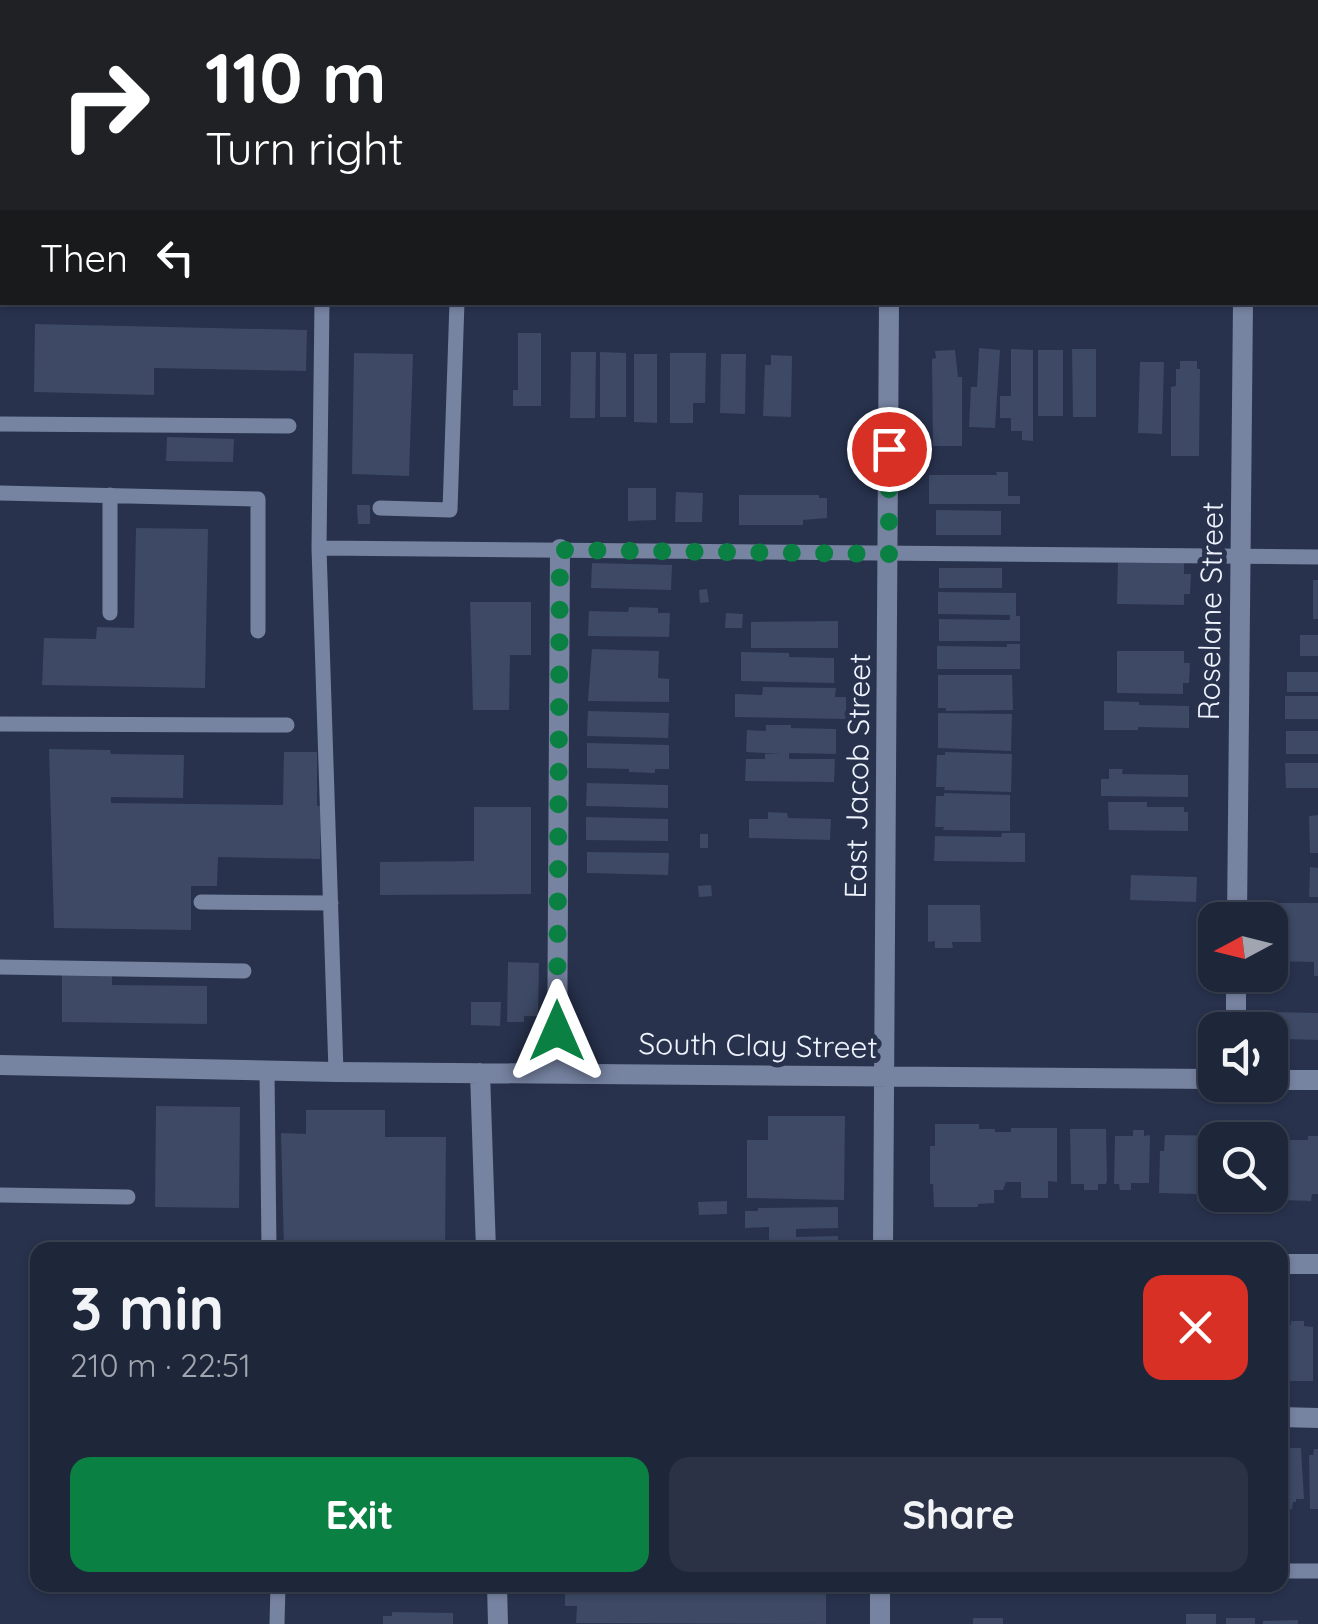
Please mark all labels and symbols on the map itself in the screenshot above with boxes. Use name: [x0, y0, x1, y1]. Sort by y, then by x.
pin: [847, 407, 932, 492]
street label: Roselane Street: [1189, 501, 1231, 721]
street label: East Jacob Street: [836, 653, 878, 899]
north arrow: [1198, 902, 1288, 992]
position arrow: [505, 979, 609, 1083]
street label: South Clay Street: [638, 1024, 878, 1066]

